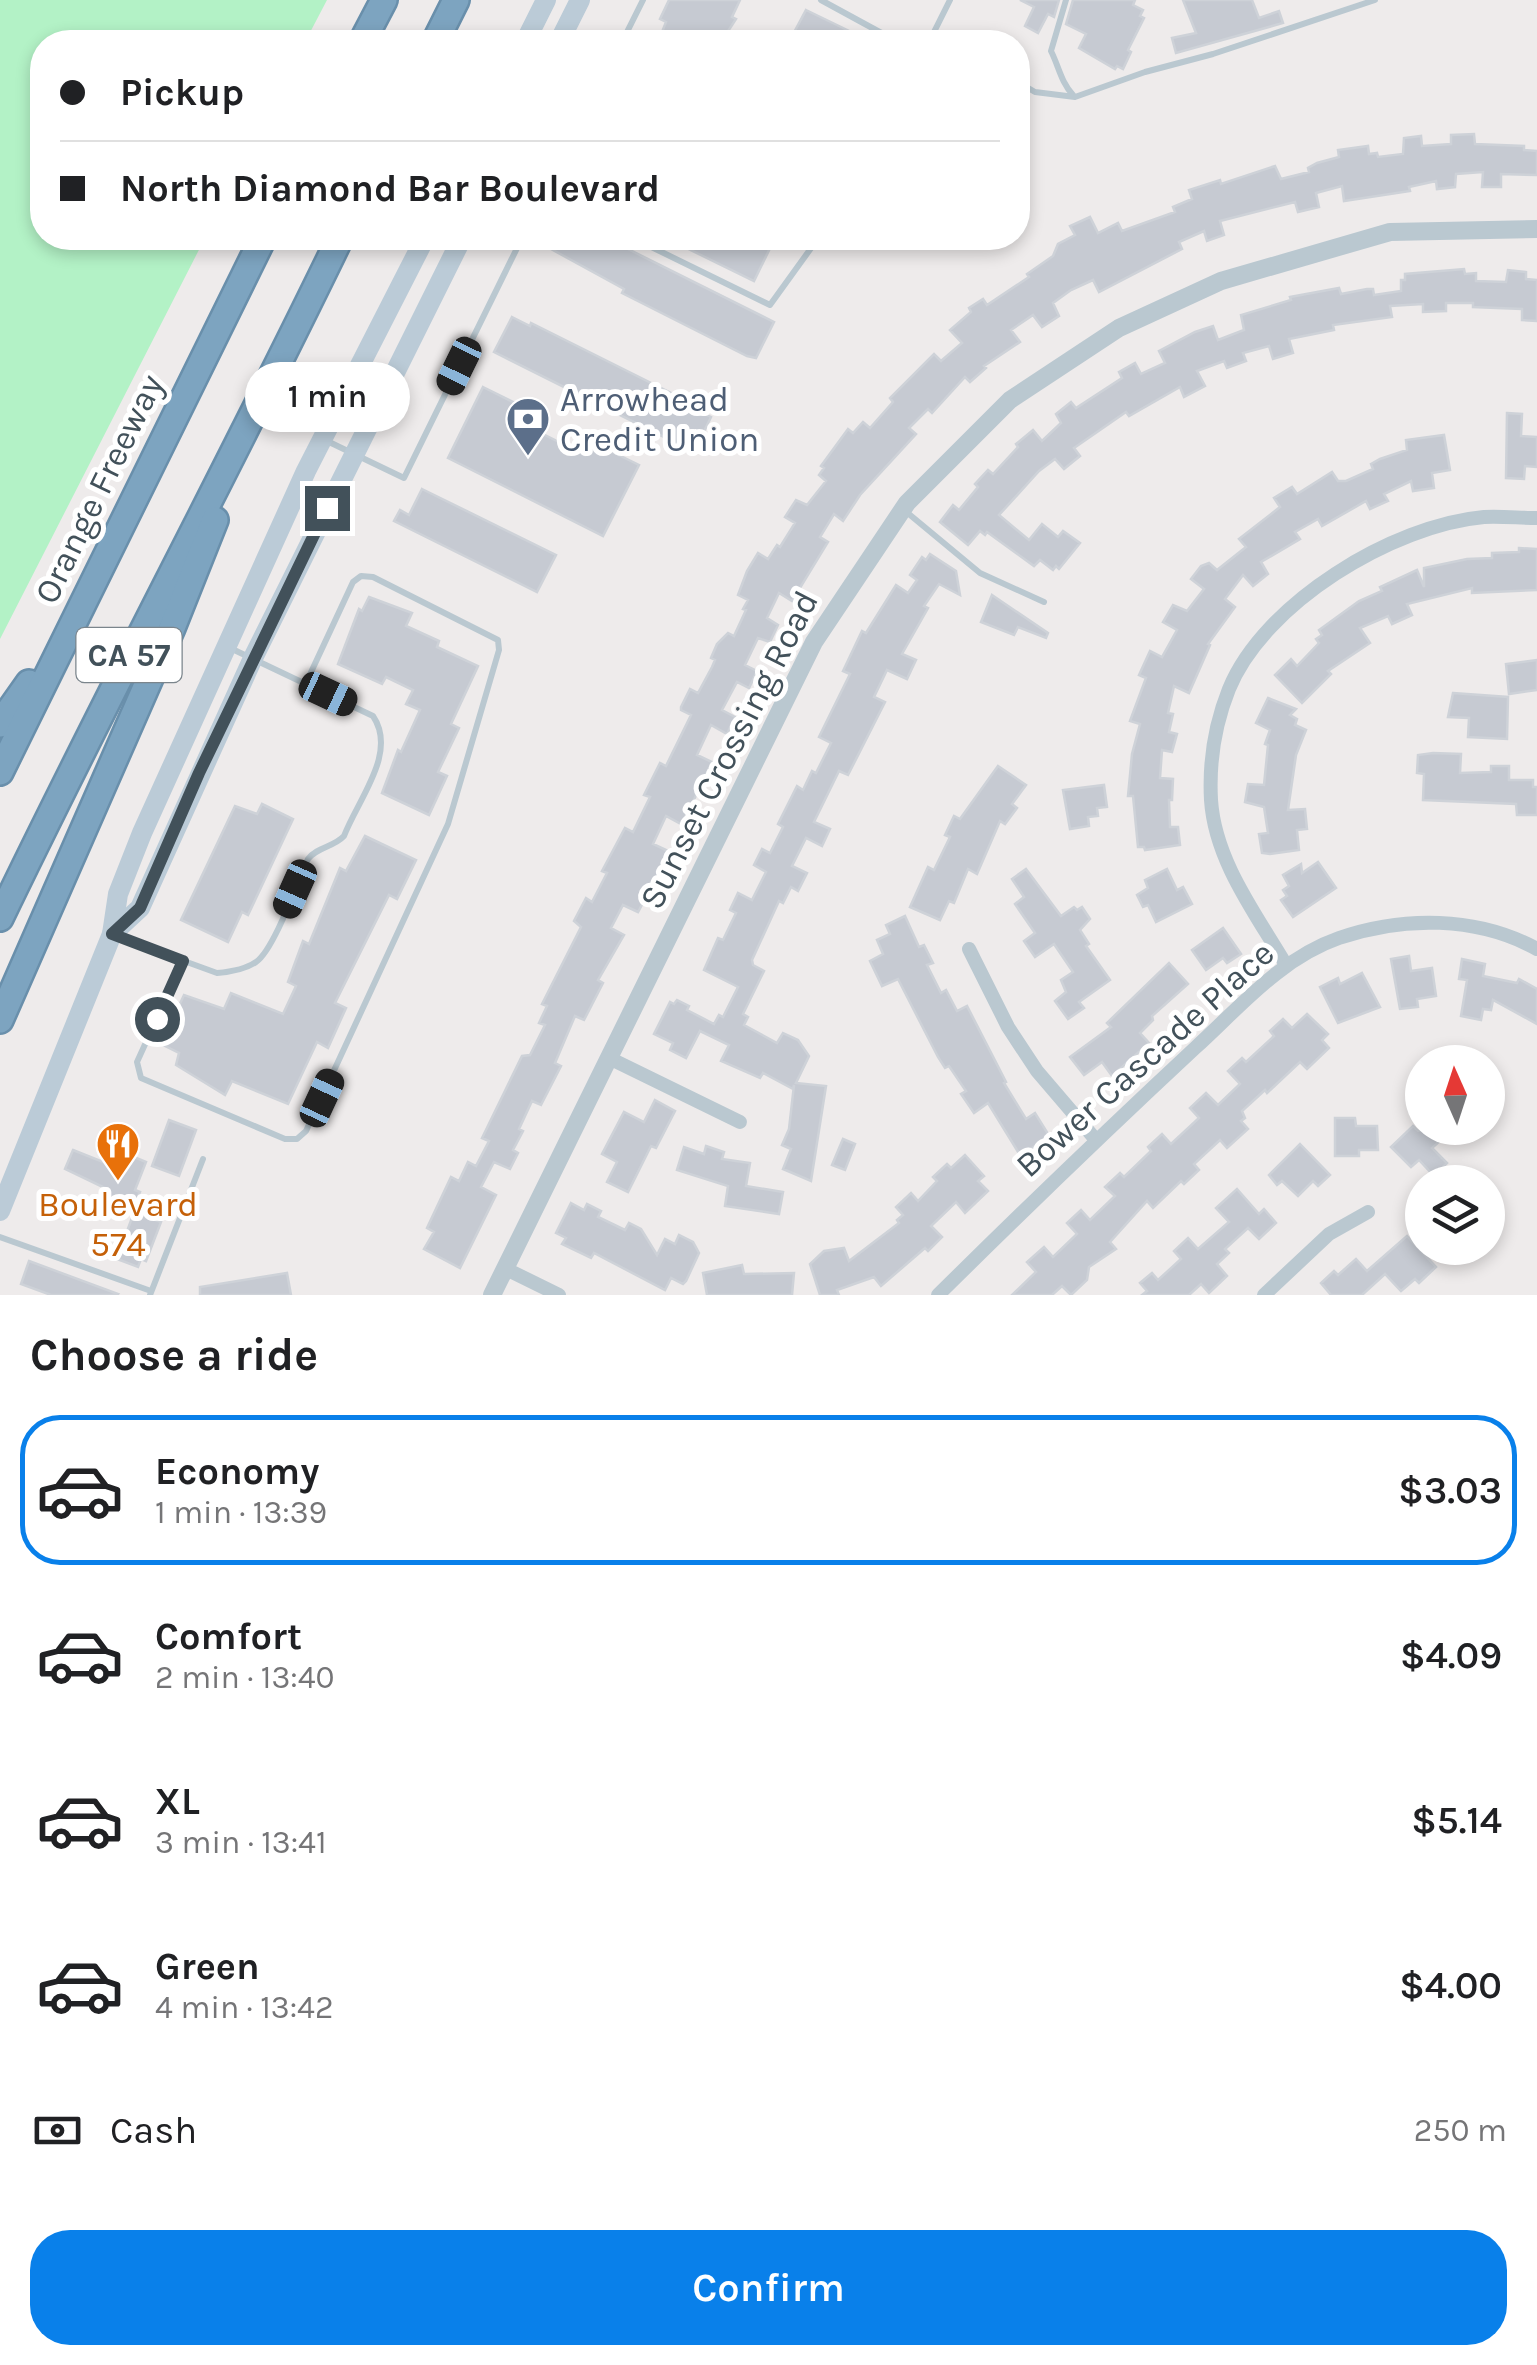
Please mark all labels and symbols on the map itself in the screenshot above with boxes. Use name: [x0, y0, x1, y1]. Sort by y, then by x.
car: [432, 332, 486, 400]
callout: 1 min: [245, 363, 410, 433]
street label: Orange Freeway: [26, 368, 172, 610]
place label: Arrowhead Credit Union: [560, 379, 759, 460]
bank icon: Arrowhead Credit Union: [505, 396, 551, 457]
route end: [305, 486, 350, 531]
street label: Sunset Crossing Road: [631, 584, 827, 916]
road number: CA 57: [76, 628, 182, 682]
car: [294, 668, 362, 720]
car: [269, 855, 321, 923]
street label: Bower Cascade Place: [1008, 932, 1282, 1186]
route start: [135, 997, 180, 1042]
north arrow: [1405, 1045, 1505, 1145]
car: [296, 1064, 348, 1132]
restaurant icon: Boulevard 574: [95, 1121, 141, 1182]
place label: Boulevard 574: [38, 1184, 198, 1265]

